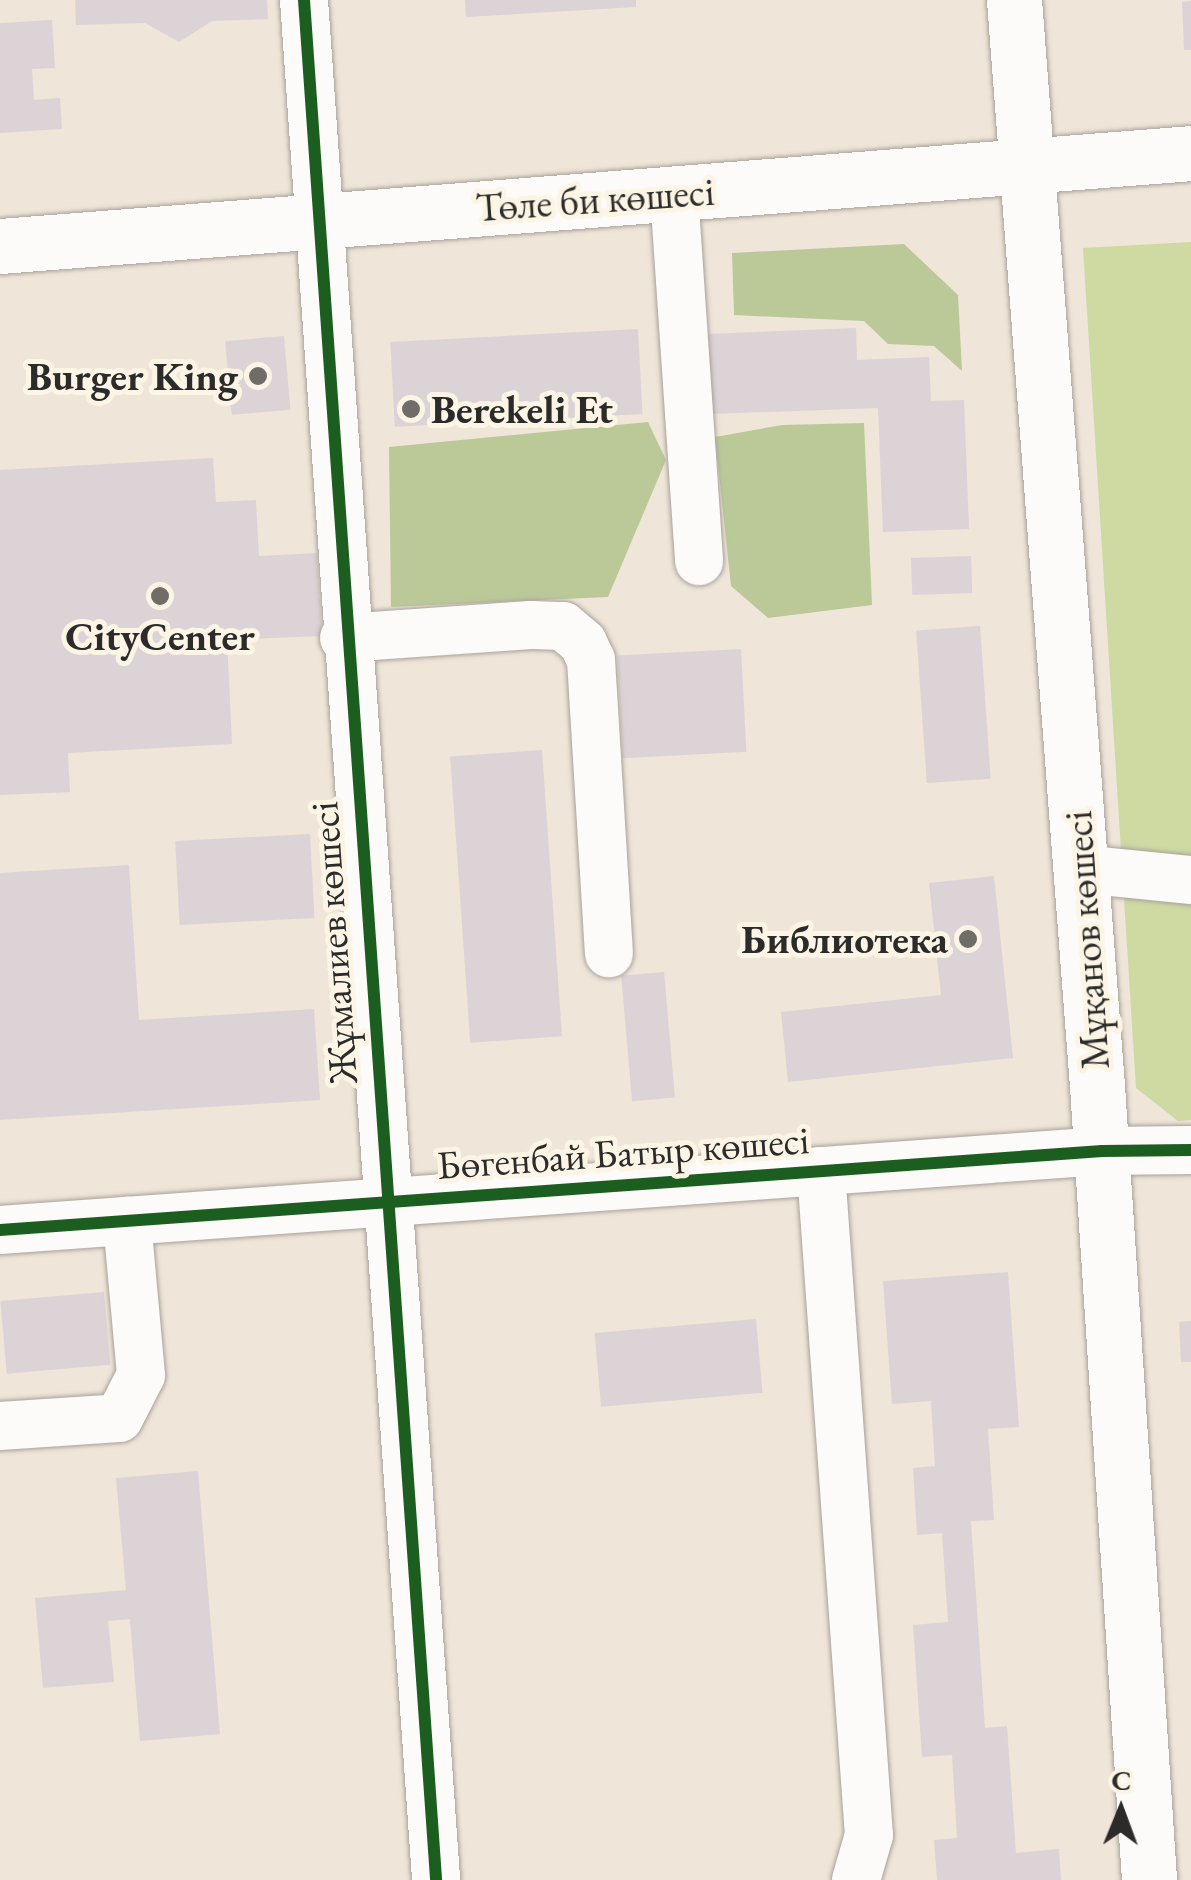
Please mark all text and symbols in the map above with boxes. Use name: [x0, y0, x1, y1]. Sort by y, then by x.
street label: Төле би көшесі: [474, 167, 716, 231]
place label: Burger King: [27, 352, 238, 400]
marker: Burger King: [247, 365, 269, 387]
place label: Berekeli Et: [431, 385, 613, 433]
marker: Berekeli Et: [400, 398, 422, 420]
marker: CityCenter: [149, 585, 171, 607]
place label: CityCenter: [65, 612, 255, 660]
street label: Жұмалиев көшесі: [299, 800, 367, 1086]
street label: Мұқанов көшесі: [1053, 809, 1119, 1071]
place label: Библиотека: [741, 915, 948, 963]
marker: Библиотека: [957, 928, 979, 950]
street label: Бөгенбай Батыр көшесі: [435, 1115, 811, 1189]
north arrow: [1071, 1760, 1171, 1860]
text: С: [1111, 1762, 1132, 1798]

